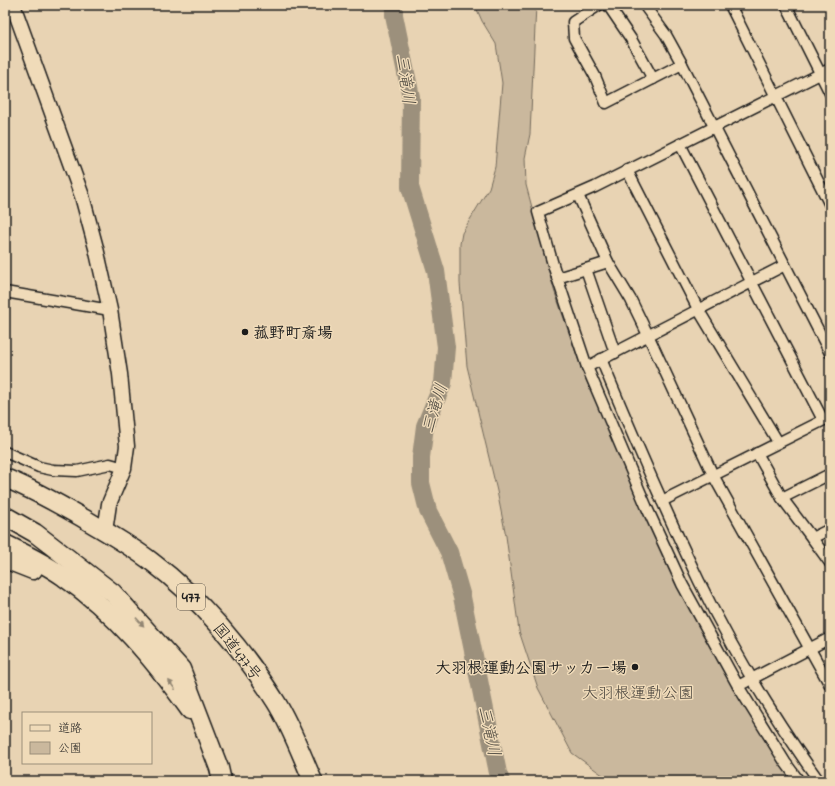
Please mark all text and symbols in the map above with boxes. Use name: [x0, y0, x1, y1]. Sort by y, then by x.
water label: 三滝川: [389, 52, 420, 106]
place label: 菰野町斎場: [253, 322, 333, 346]
marker: 菰野町斎場: [240, 327, 250, 337]
water label: 三滝川: [416, 380, 455, 436]
road number: 477: [177, 584, 205, 610]
one-way arrow: [135, 617, 144, 627]
street label: 国道477号: [206, 618, 267, 686]
place label: 大羽根運動公園サッカー場: [435, 657, 627, 681]
marker: 大羽根運動公園サッカー場: [630, 662, 640, 672]
one-way arrow: [168, 680, 176, 691]
park label: 大羽根運動公園: [582, 682, 694, 706]
water label: 三滝川: [471, 704, 506, 759]
legend: [22, 712, 152, 764]
text: 道路: [58, 720, 82, 738]
text: 公園: [58, 740, 82, 758]

